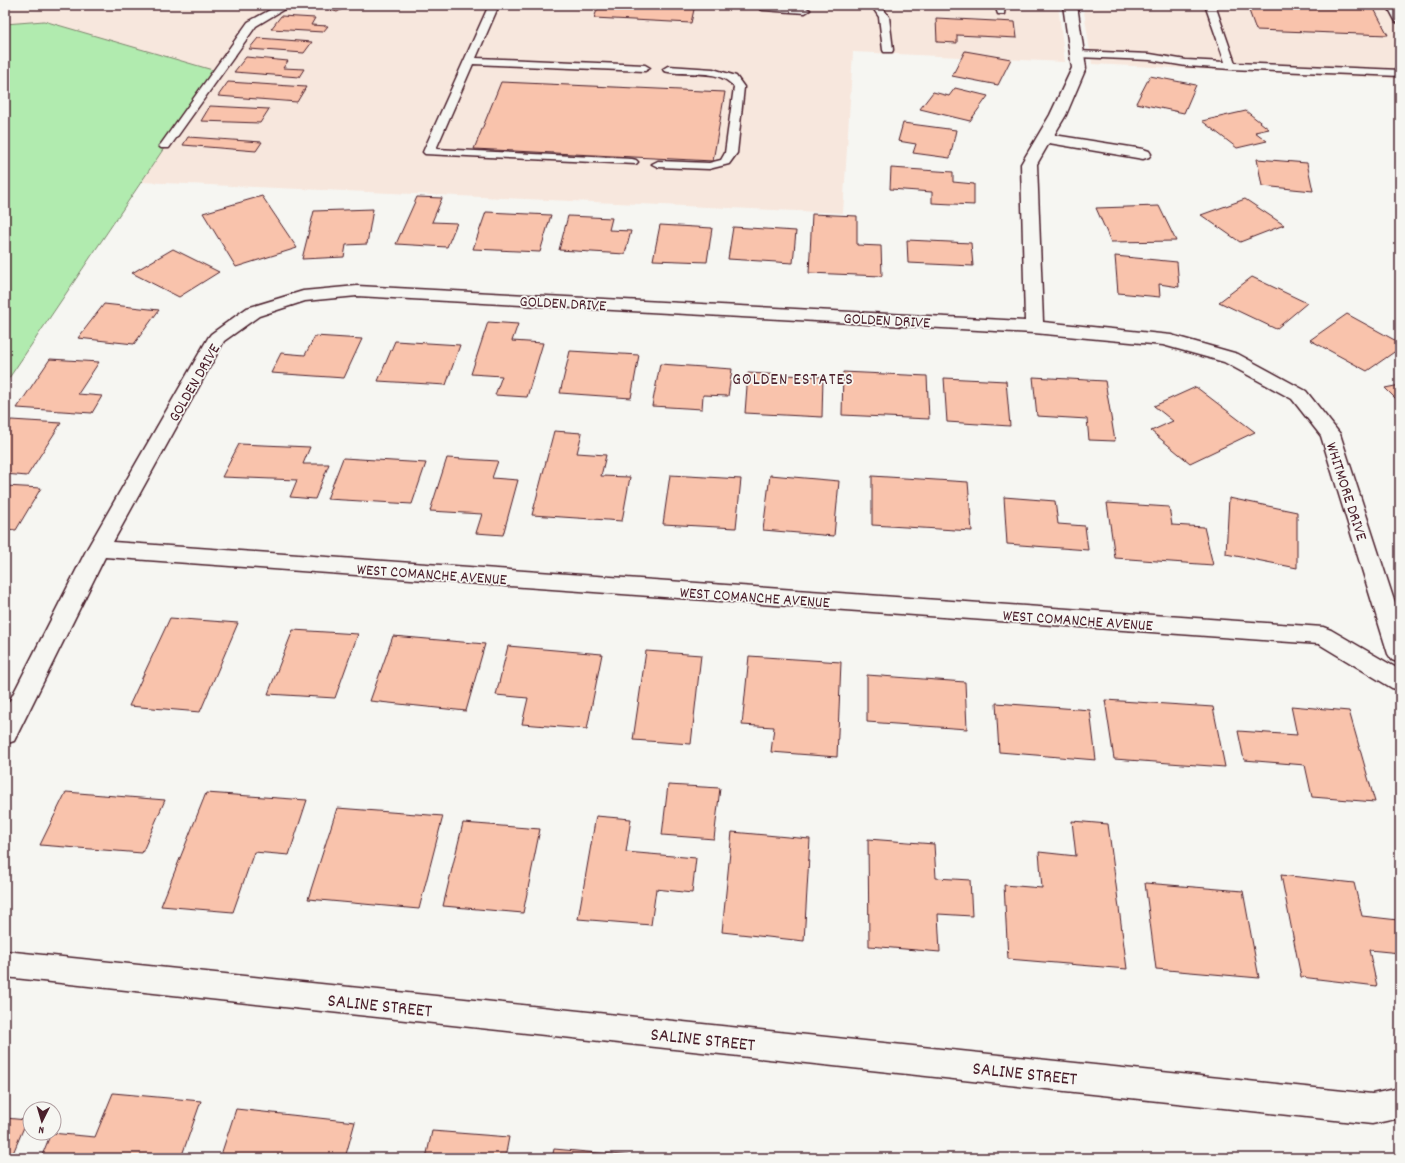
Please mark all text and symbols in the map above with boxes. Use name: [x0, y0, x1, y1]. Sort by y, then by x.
street label: GOLDEN DRIVE: [519, 291, 608, 318]
street label: GOLDEN DRIVE: [843, 308, 932, 335]
street label: GOLDEN DRIVE: [163, 339, 227, 427]
district label: GOLDEN ESTATES: [732, 369, 854, 393]
street label: WHITMORE DRIVE: [1319, 440, 1373, 545]
street label: WEST COMANCHE AVENUE: [356, 559, 508, 592]
street label: WEST COMANCHE AVENUE: [679, 582, 831, 615]
street label: WEST COMANCHE AVENUE: [1002, 605, 1154, 638]
street label: SALINE STREET: [326, 989, 434, 1026]
street label: SALINE STREET: [649, 1023, 757, 1060]
street label: SALINE STREET: [971, 1057, 1079, 1094]
north arrow: [22, 1101, 62, 1141]
text: N: [37, 1121, 45, 1137]

